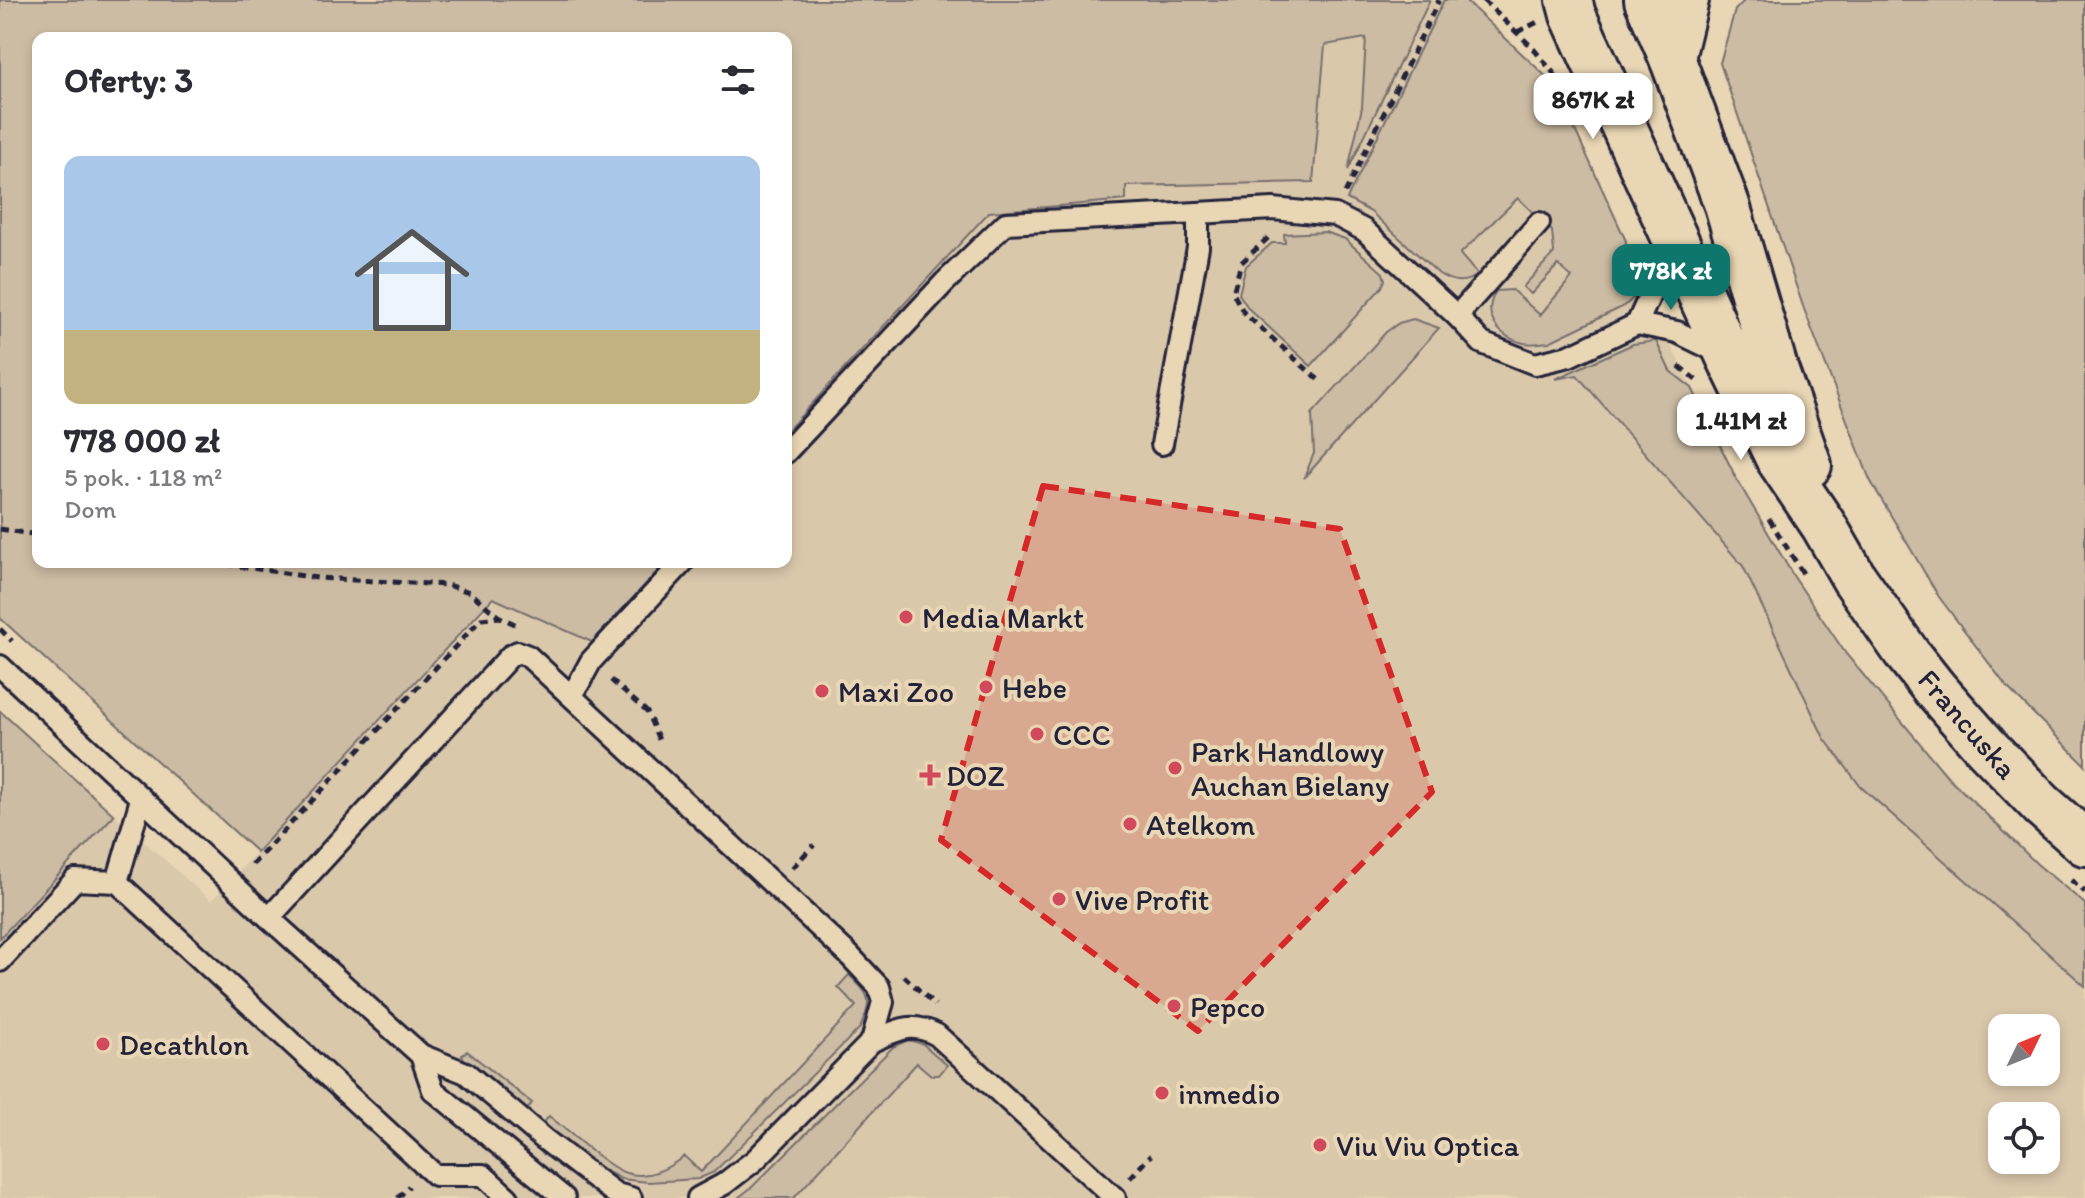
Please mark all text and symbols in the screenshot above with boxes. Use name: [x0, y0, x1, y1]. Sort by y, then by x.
icon: filters: [716, 58, 760, 102]
text: Oferty: 3: [64, 60, 193, 101]
pin: 867K zł: [1519, 73, 1667, 141]
text: 867K zł: [1552, 83, 1634, 115]
icon: home: [340, 208, 484, 352]
pin: 778K zł: [1597, 244, 1745, 312]
text: 778K zł: [1630, 254, 1712, 286]
pin: 1.41M zł: [1658, 394, 1824, 462]
text: 1.41M zł: [1695, 404, 1787, 436]
text: 778 000 zł: [64, 420, 220, 461]
text: 5 pok. · 118 m²: [64, 461, 222, 493]
text: Dom: [64, 493, 116, 525]
place label: Media Markt: [922, 599, 1084, 636]
marker: Media Markt: [897, 608, 915, 626]
street label: Francuska: [1910, 662, 2026, 787]
place label: Hebe: [1002, 669, 1067, 706]
place label: Maxi Zoo: [838, 673, 954, 710]
marker: Hebe: [977, 678, 995, 696]
marker: Maxi Zoo: [813, 682, 831, 700]
place label: CCC: [1053, 716, 1111, 753]
marker: CCC: [1028, 725, 1046, 743]
place label: Park Handlowy Auchan Bielany: [1191, 733, 1389, 804]
place label: DOZ: [946, 757, 1005, 794]
marker: Park Handlowy Auchan Bielany: [1166, 759, 1184, 777]
marker: DOZ: [921, 766, 939, 784]
place label: Atelkom: [1146, 806, 1255, 843]
marker: Atelkom: [1121, 815, 1139, 833]
place label: Vive Profit: [1075, 881, 1209, 918]
marker: Vive Profit: [1050, 890, 1068, 908]
place label: Pepco: [1190, 988, 1265, 1025]
marker: Pepco: [1165, 997, 1183, 1015]
north arrow: [1988, 1014, 2060, 1086]
map controls: [1988, 1014, 2060, 1174]
place label: Decathlon: [119, 1026, 249, 1063]
marker: Decathlon: [94, 1035, 112, 1053]
place label: inmedio: [1178, 1075, 1280, 1112]
marker: inmedio: [1153, 1084, 1171, 1102]
button: locate: [1988, 1102, 2060, 1174]
place label: Viu Viu Optica: [1336, 1127, 1520, 1164]
marker: Viu Viu Optica: [1311, 1136, 1329, 1154]

